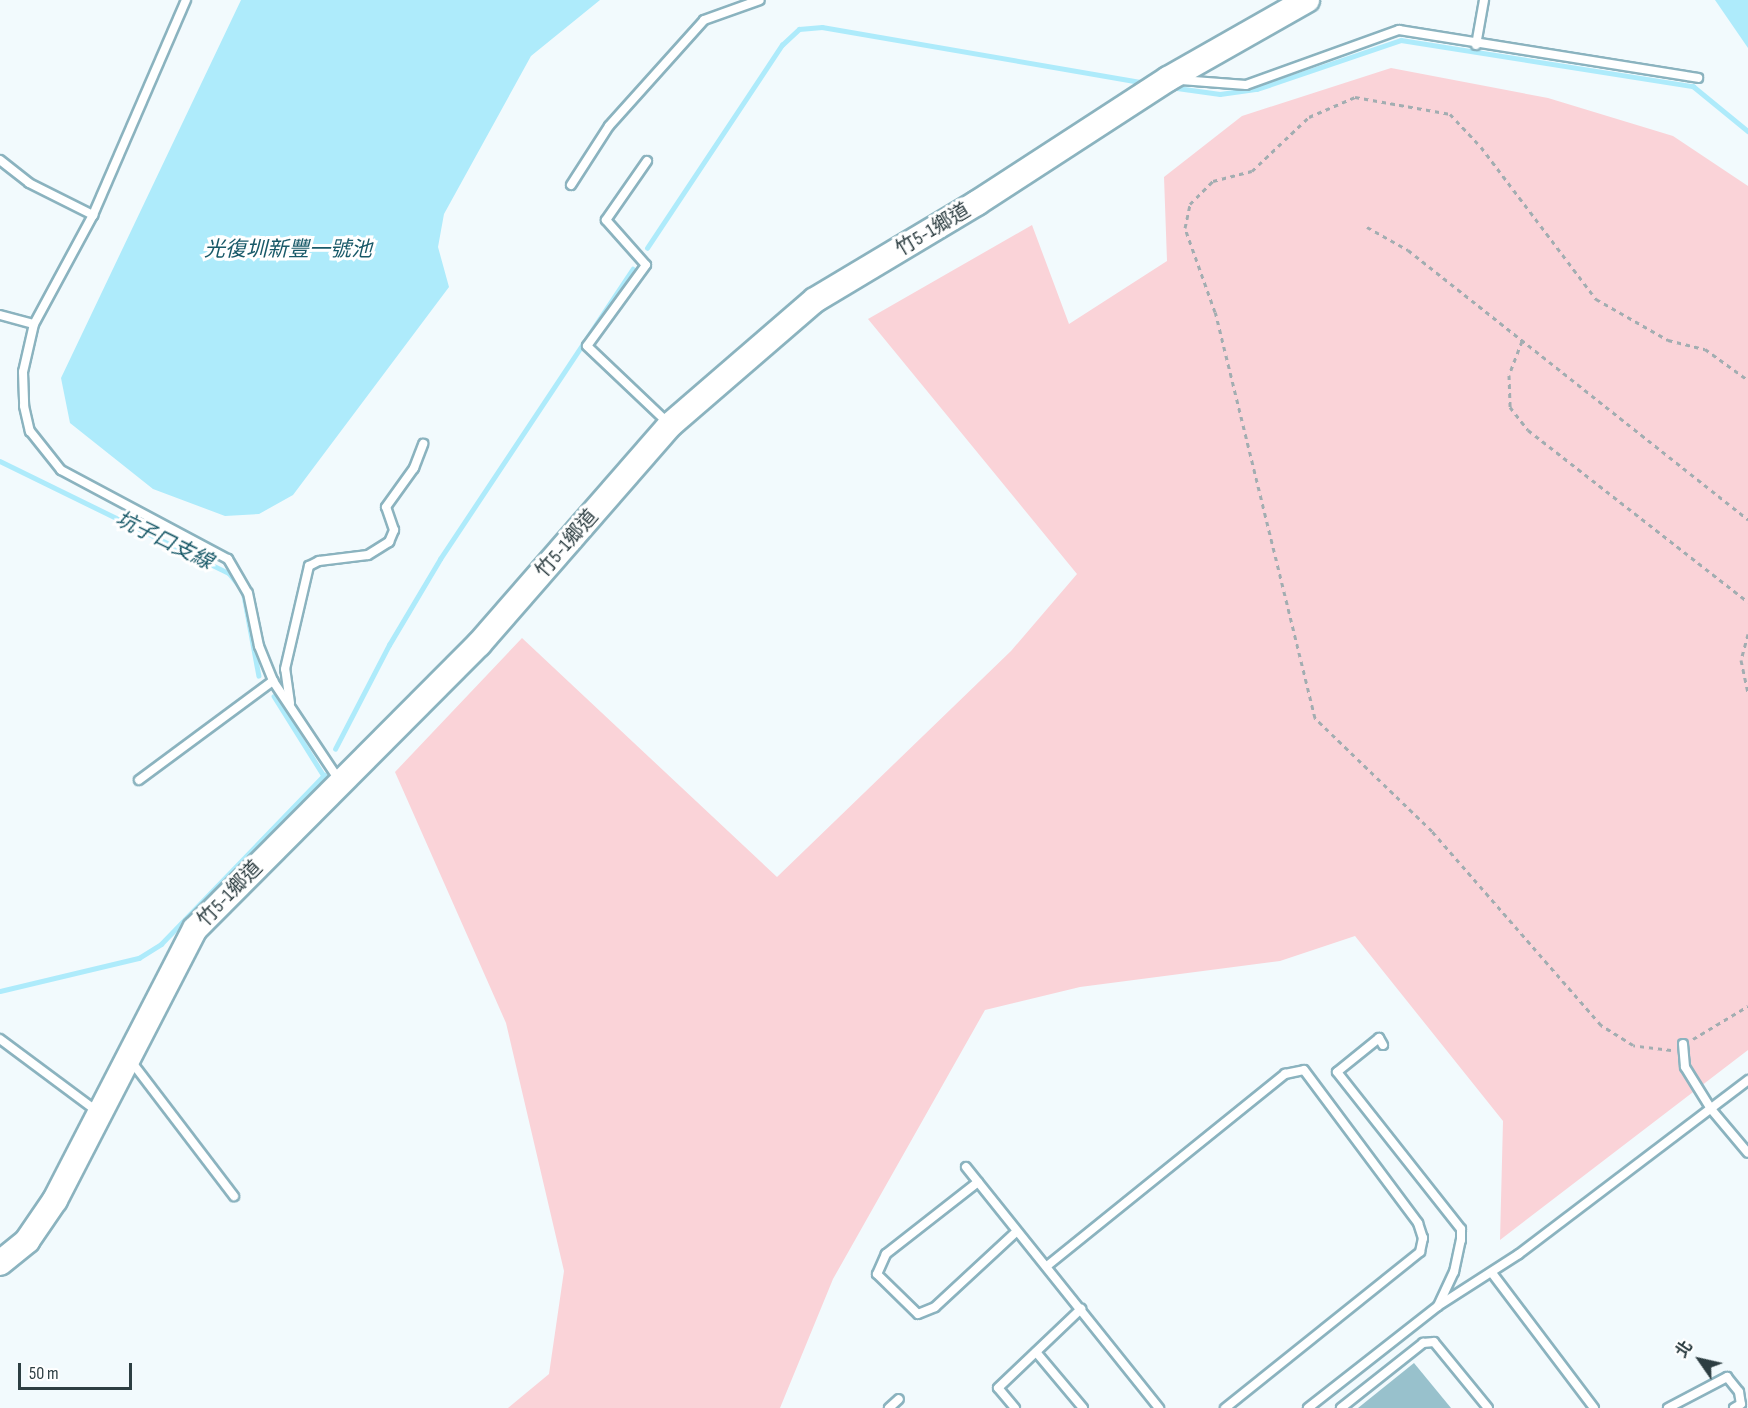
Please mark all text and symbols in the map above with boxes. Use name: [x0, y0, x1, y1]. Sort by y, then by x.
street label: 竹5-1鄉道: [892, 198, 974, 262]
water label: 光復圳新豐一號池: [204, 237, 372, 263]
street label: 竹5-1鄉道: [531, 505, 603, 583]
water label: 坑子口支線: [111, 507, 217, 575]
street label: 竹5-1鄉道: [193, 856, 267, 932]
north arrow: [1670, 1330, 1730, 1390]
text: 北: [1672, 1338, 1697, 1362]
scale bar: [21, 1351, 135, 1389]
text: 50 m: [29, 1363, 59, 1384]

